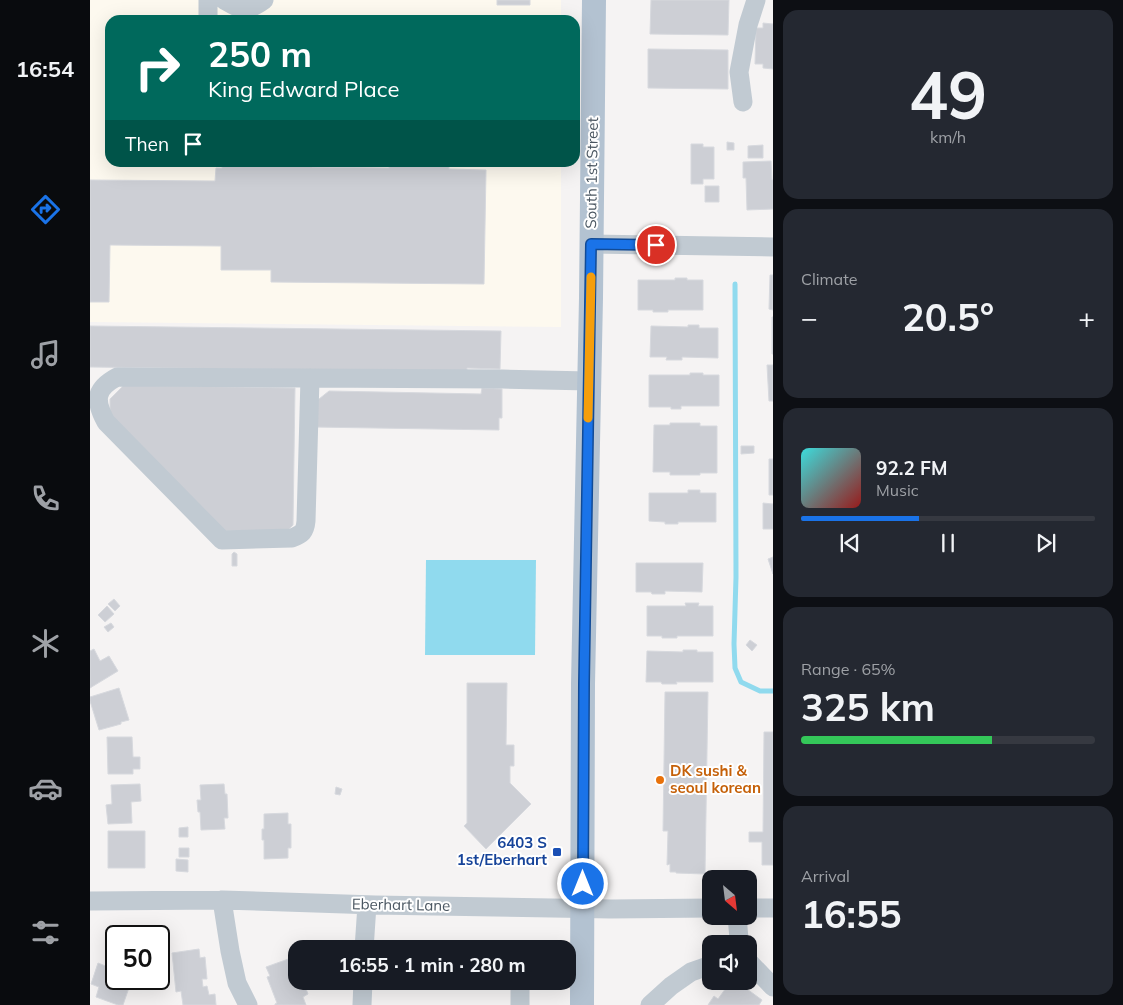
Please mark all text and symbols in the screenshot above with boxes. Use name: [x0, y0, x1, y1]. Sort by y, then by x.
text: 250 m: [208, 32, 312, 76]
icon: right: [125, 35, 190, 100]
text: 49: [909, 54, 987, 135]
text: 16:54: [16, 55, 74, 83]
text: King Edward Place: [208, 75, 399, 103]
street label: South 1st Street: [581, 117, 602, 229]
text: km/h: [930, 127, 966, 147]
icon: arrive: [179, 130, 207, 158]
text: Then: [125, 132, 169, 156]
icon: directions: [28, 192, 63, 227]
pin: [635, 224, 677, 266]
icon: arrive: [642, 231, 670, 259]
text: Climate: [801, 269, 857, 289]
text: 20.5°: [902, 293, 994, 341]
text: −: [801, 300, 818, 335]
text: +: [1078, 300, 1095, 335]
icon: music: [28, 337, 63, 372]
text: 92.2 FM: [876, 456, 948, 480]
text: Music: [876, 480, 919, 500]
icon: phone: [28, 481, 63, 516]
icon: previous: [836, 529, 864, 557]
icon: pause: [934, 529, 962, 557]
icon: next: [1032, 529, 1060, 557]
icon: climate: [28, 626, 63, 661]
text: Range · 65%: [801, 659, 896, 679]
text: 325 km: [801, 683, 935, 731]
place label: DK sushi & seoul korean: [670, 761, 761, 797]
icon: car: [28, 771, 63, 806]
marker: DK sushi & seoul korean: [654, 774, 666, 786]
place label: 6403 S 1st/Eberhart: [457, 833, 547, 869]
marker: 6403 S 1st/Eberhart: [551, 846, 563, 858]
position arrow: [556, 857, 608, 909]
text: Arrival: [801, 866, 850, 886]
north arrow: [702, 870, 758, 925]
map controls: [702, 870, 757, 990]
text: 16:55: [801, 890, 902, 938]
street label: Eberhart Lane: [352, 894, 450, 915]
icon: filters: [28, 915, 63, 950]
speed limit sign: 50: [105, 925, 170, 990]
button: sound: [702, 935, 757, 990]
text: 16:55 · 1 min · 280 m: [338, 953, 526, 977]

